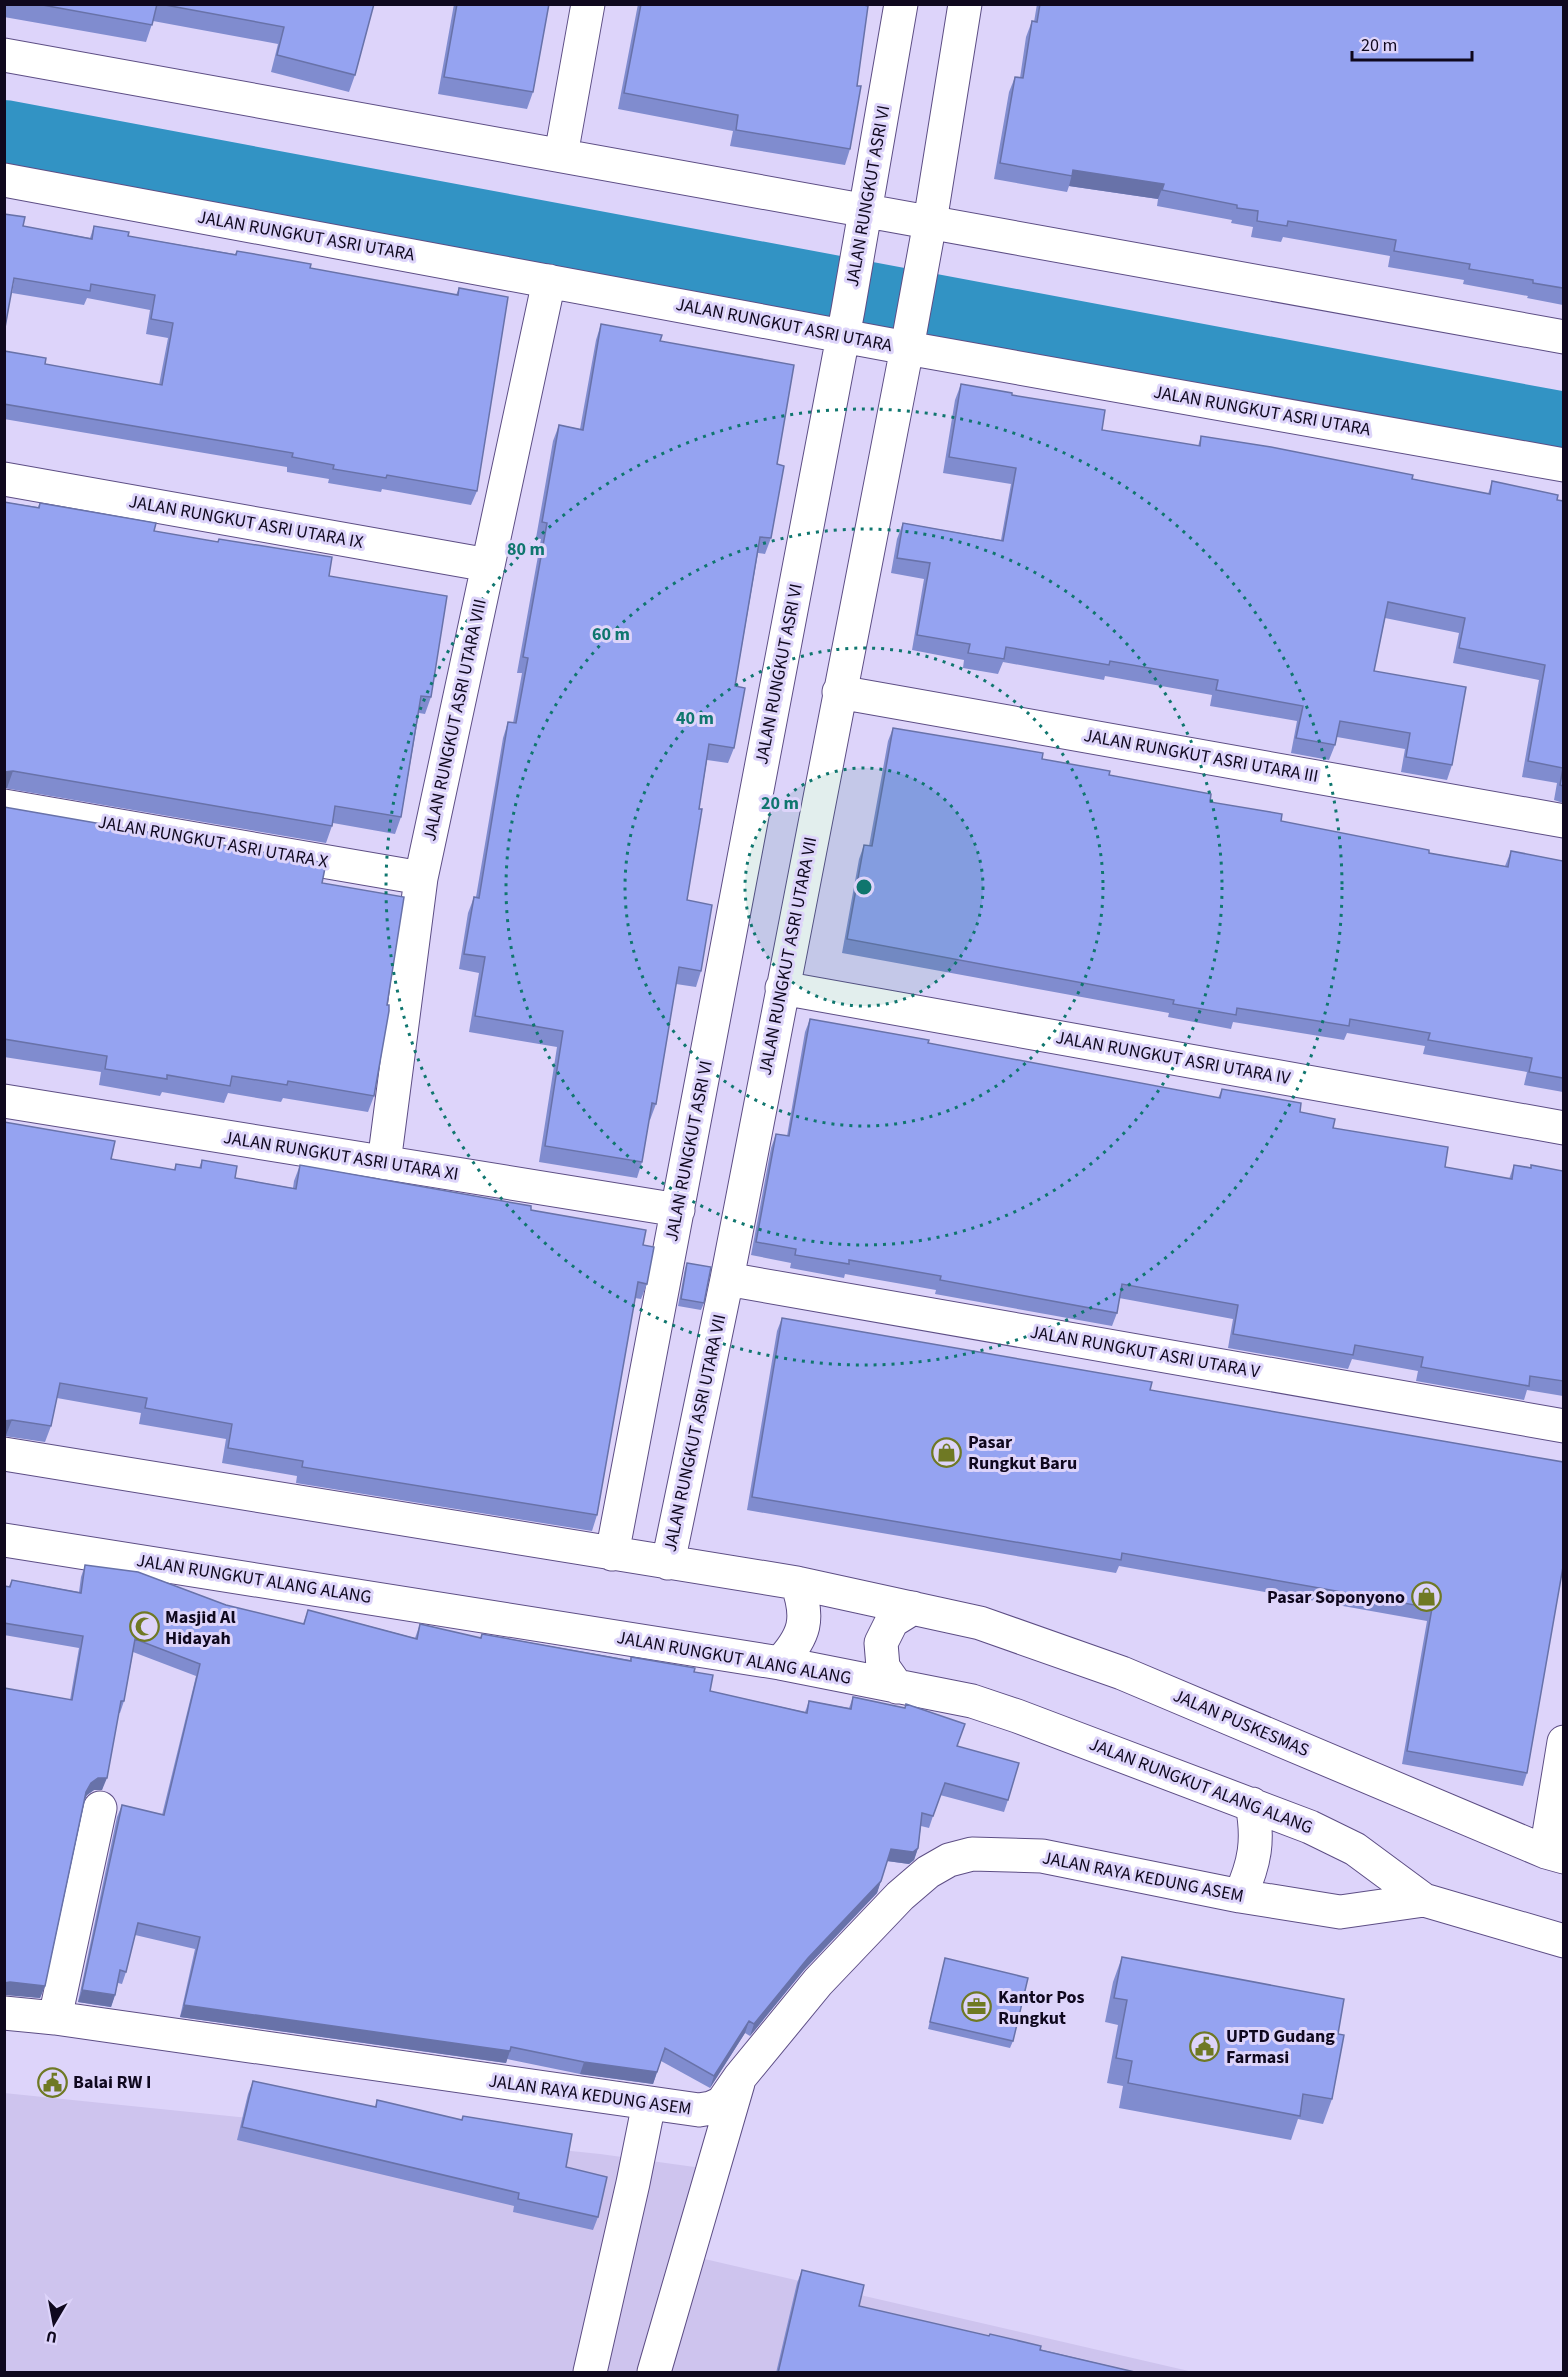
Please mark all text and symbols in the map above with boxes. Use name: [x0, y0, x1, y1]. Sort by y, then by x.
scale bar: [1352, 24, 1472, 62]
text: 20 m: [1361, 33, 1397, 58]
street label: JALAN RUNGKUT ASRI VI: [840, 103, 896, 289]
street label: JALAN RUNGKUT ASRI UTARA: [195, 205, 417, 267]
street label: JALAN RUNGKUT ASRI UTARA: [674, 292, 895, 358]
street label: JALAN RUNGKUT ASRI UTARA: [1151, 380, 1373, 442]
street label: JALAN RUNGKUT ASRI UTARA IX: [127, 489, 365, 555]
text: 80 m: [507, 537, 545, 562]
street label: JALAN RUNGKUT ASRI VI: [749, 581, 809, 767]
street label: JALAN RUNGKUT ASRI UTARA VIII: [417, 597, 493, 843]
text: 60 m: [592, 622, 630, 647]
text: 40 m: [676, 706, 714, 731]
street label: JALAN RUNGKUT ASRI UTARA III: [1082, 723, 1320, 789]
text: 20 m: [761, 791, 799, 816]
street label: JALAN RUNGKUT ASRI UTARA X: [96, 809, 330, 875]
street label: JALAN RUNGKUT ASRI UTARA VII: [753, 835, 823, 1077]
centre of rings: [854, 877, 874, 897]
street label: JALAN RUNGKUT ASRI UTARA IV: [1054, 1025, 1293, 1091]
street label: JALAN RUNGKUT ASRI VI: [659, 1058, 719, 1244]
street label: JALAN RUNGKUT ASRI UTARA XI: [222, 1125, 460, 1187]
street label: JALAN RUNGKUT ASRI UTARA VII: [658, 1312, 732, 1554]
street label: JALAN RUNGKUT ASRI UTARA V: [1028, 1319, 1263, 1385]
place label: Pasar Rungkut Baru: [968, 1430, 1077, 1476]
shop icon: Pasar Rungkut Baru: [931, 1436, 963, 1468]
street label: JALAN RUNGKUT ALANG ALANG: [135, 1548, 373, 1610]
shop icon: Pasar Soponyono: [1410, 1581, 1442, 1613]
place label: Pasar Soponyono: [1267, 1585, 1405, 1610]
place label: Masjid Al Hidayah: [165, 1605, 236, 1651]
mosque icon: Masjid Al Hidayah: [128, 1611, 160, 1643]
street label: JALAN RUNGKUT ALANG ALANG: [615, 1625, 853, 1691]
street label: JALAN PUSKESMAS: [1169, 1683, 1313, 1763]
street label: JALAN RUNGKUT ALANG ALANG: [1086, 1732, 1316, 1840]
street label: JALAN RAYA KEDUNG ASEM: [1040, 1845, 1246, 1909]
place label: Kantor Pos Rungkut: [998, 1985, 1084, 2031]
office icon: Kantor Pos Rungkut: [961, 1991, 993, 2023]
place label: UPTD Gudang Farmasi: [1226, 2024, 1335, 2070]
public building icon: UPTD Gudang Farmasi: [1189, 2030, 1221, 2062]
public building icon: Balai RW I: [36, 2066, 68, 2098]
street label: JALAN RAYA KEDUNG ASEM: [487, 2068, 693, 2122]
place label: Balai RW I: [73, 2070, 151, 2095]
north arrow: [24, 2293, 84, 2353]
text: U: [44, 2325, 59, 2349]

